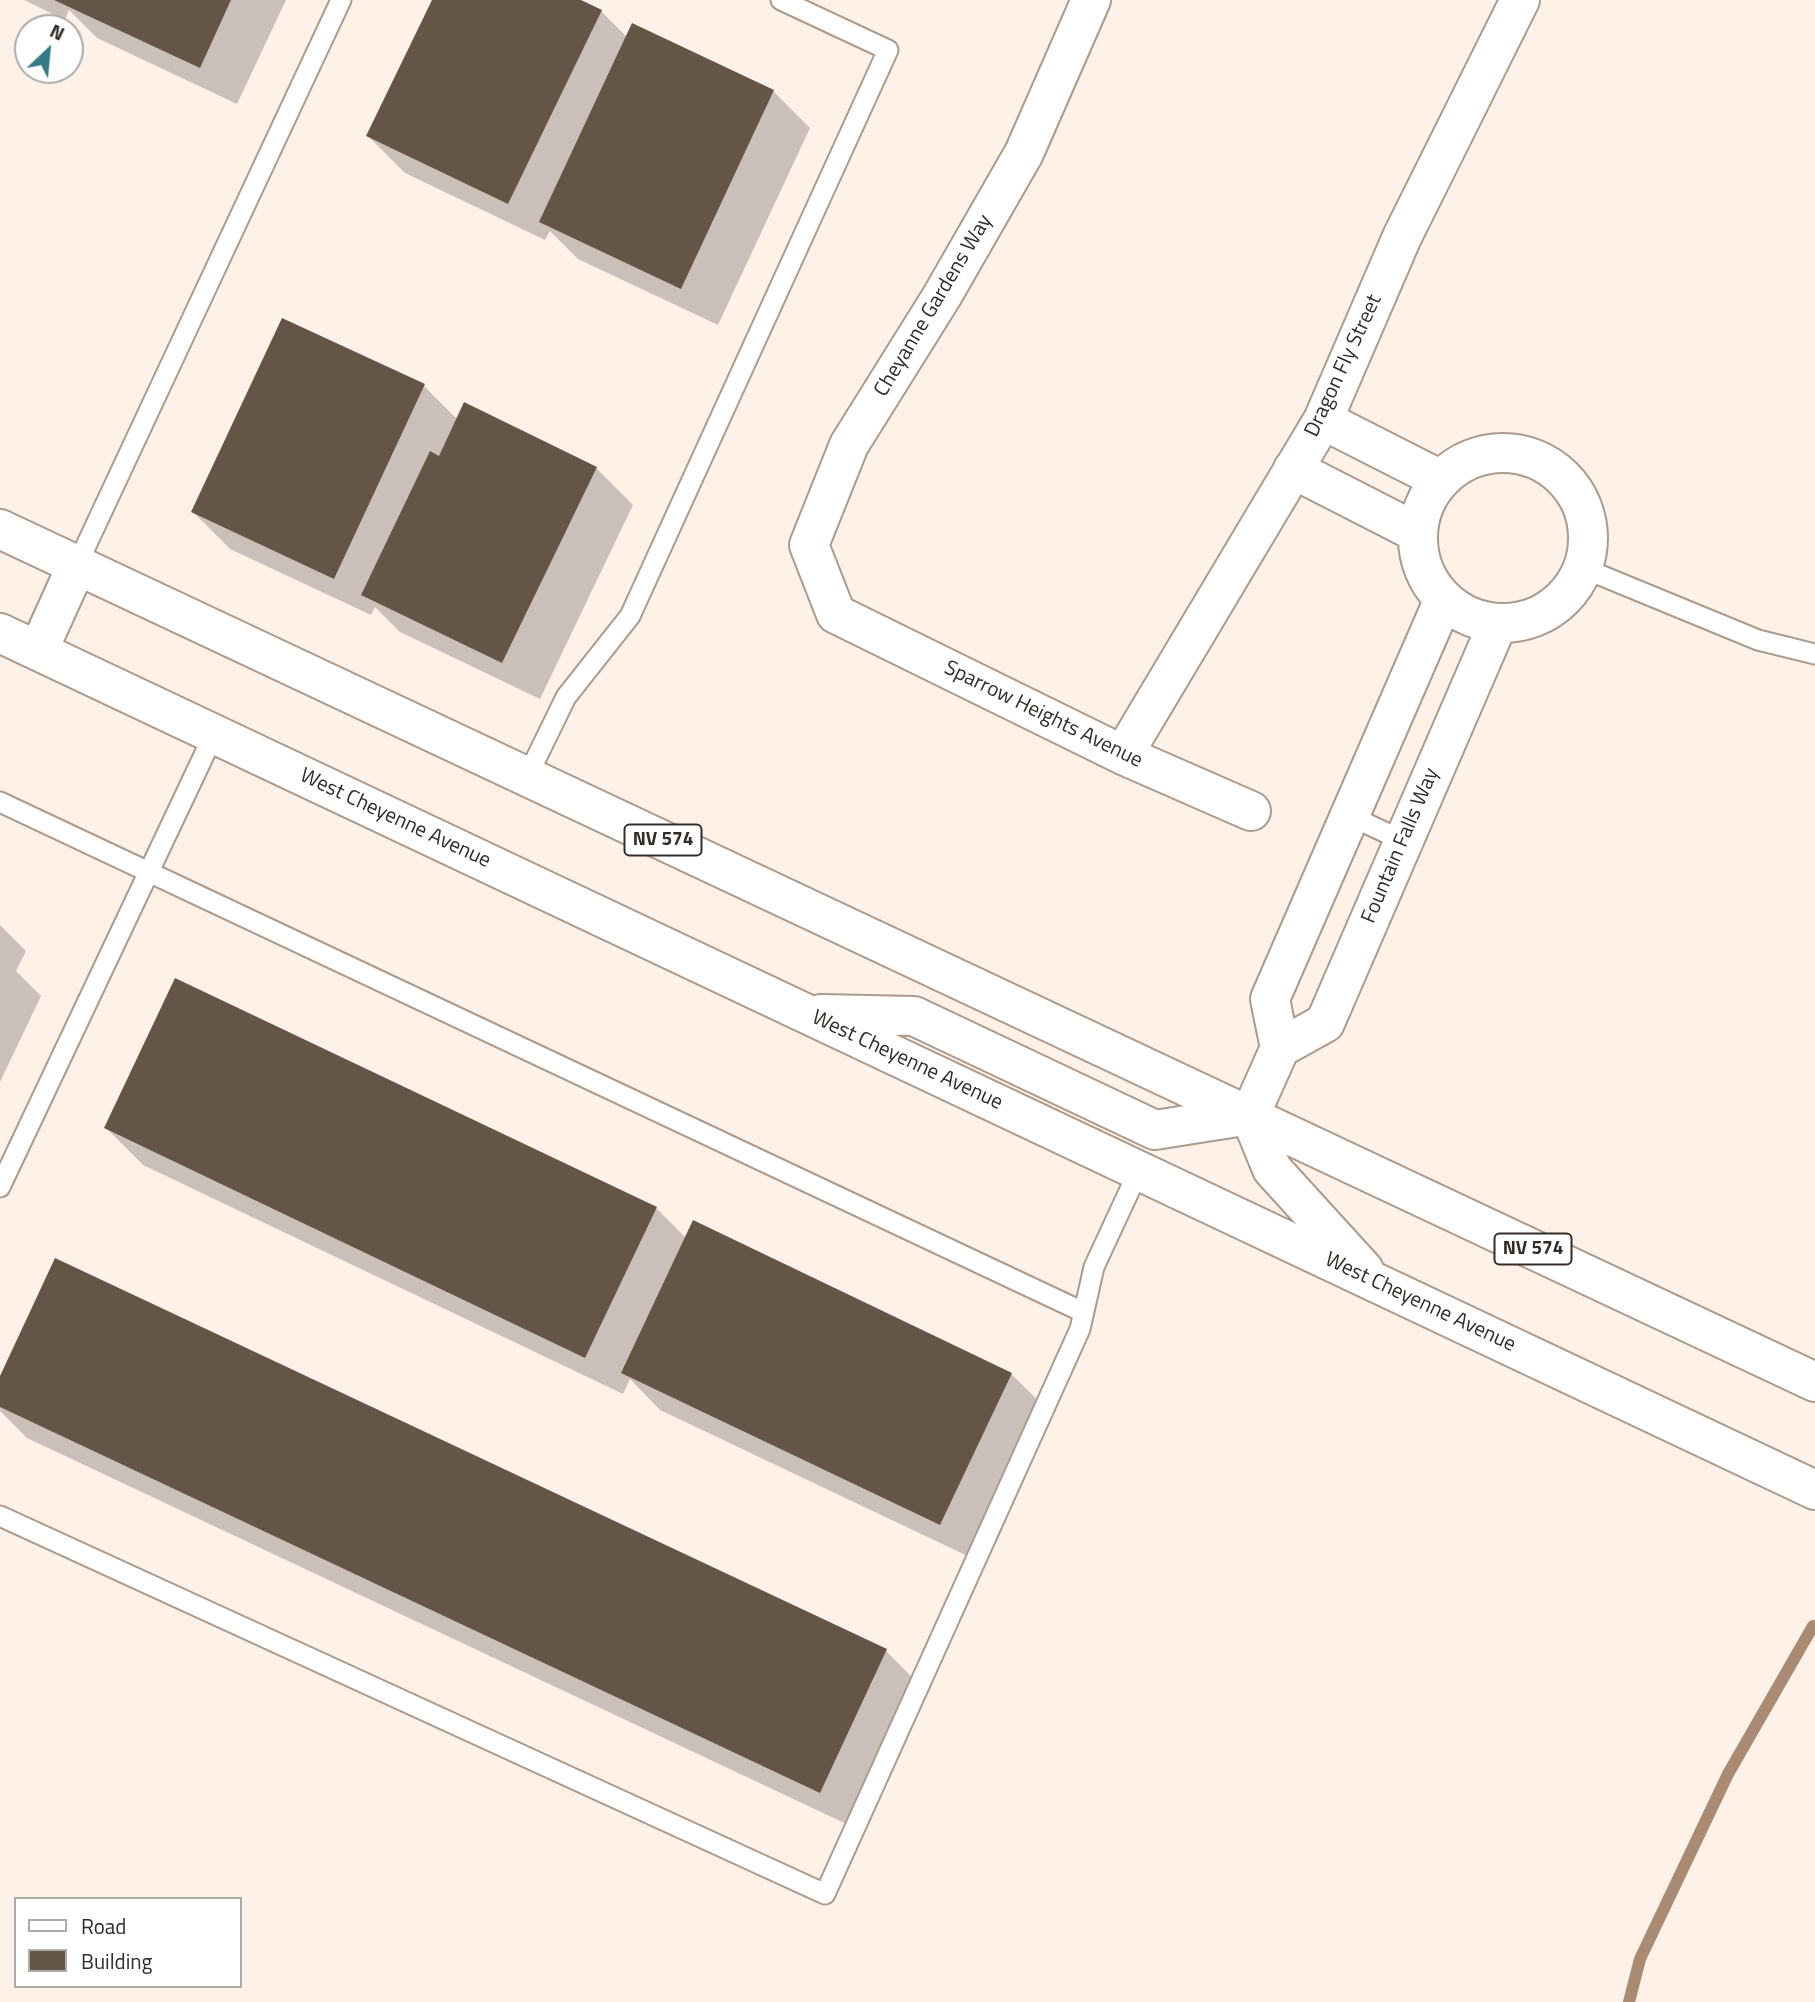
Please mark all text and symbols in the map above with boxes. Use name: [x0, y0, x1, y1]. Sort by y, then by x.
north arrow: [14, 14, 84, 84]
text: N: [45, 16, 70, 47]
street label: Cheyanne Gardens Way: [870, 210, 998, 402]
street label: Dragon Fly Street: [1300, 291, 1388, 441]
street label: Sparrow Heights Avenue: [940, 656, 1146, 774]
street label: West Cheyenne Avenue: [296, 764, 494, 874]
street label: Fountain Falls Way: [1357, 765, 1445, 927]
road number: NV 574: [624, 824, 702, 856]
street label: West Cheyenne Avenue: [808, 1006, 1006, 1116]
road number: NV 574: [1494, 1233, 1572, 1264]
street label: West Cheyenne Avenue: [1321, 1248, 1519, 1358]
legend: [14, 1897, 242, 1988]
text: Road: [81, 1910, 126, 1942]
text: Building: [81, 1945, 152, 1977]

